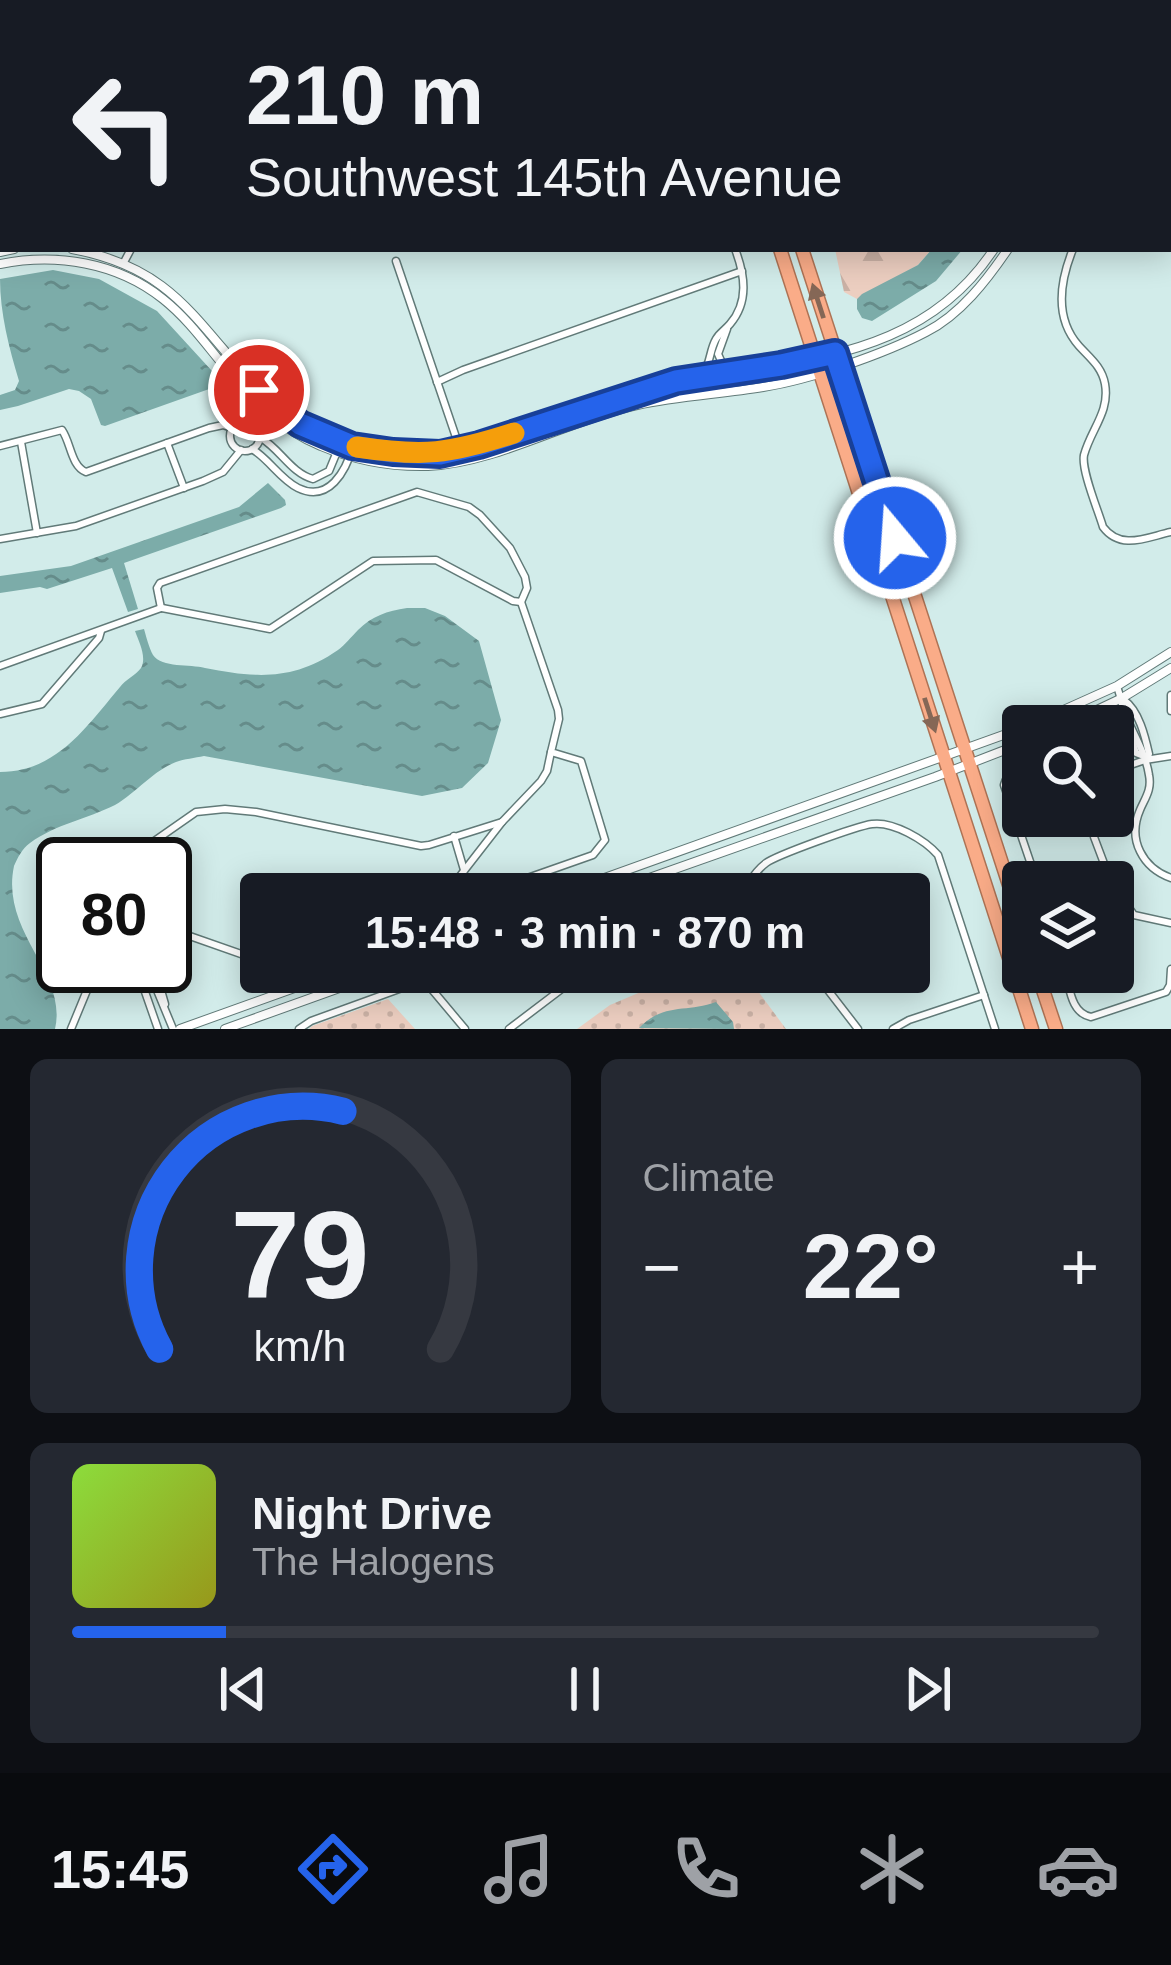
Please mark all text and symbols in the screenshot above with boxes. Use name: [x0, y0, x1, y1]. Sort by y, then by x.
icon: left: [48, 48, 204, 204]
text: 210 m: [246, 48, 484, 142]
text: Southwest 145th Avenue: [246, 147, 842, 207]
one-way arrow: [808, 282, 827, 319]
pin: [208, 339, 310, 441]
icon: arrive: [226, 357, 292, 423]
position arrow: [832, 475, 958, 601]
one-way arrow: [921, 697, 940, 734]
map controls: [1002, 705, 1134, 993]
button: search: [1002, 705, 1134, 837]
speed limit sign: 80: [36, 837, 192, 993]
button: layers: [1002, 861, 1134, 993]
text: 15:48 · 3 min · 870 m: [365, 907, 805, 958]
text: Climate: [643, 1156, 775, 1199]
text: 79: [231, 1185, 370, 1324]
text: 22°: [803, 1217, 939, 1317]
text: −: [643, 1230, 681, 1304]
text: +: [1060, 1230, 1099, 1304]
text: km/h: [254, 1322, 347, 1370]
text: Night Drive: [252, 1488, 492, 1539]
text: The Halogens: [252, 1540, 495, 1583]
icon: previous: [210, 1656, 276, 1722]
icon: pause: [552, 1656, 618, 1722]
icon: next: [895, 1656, 961, 1722]
icon: directions: [291, 1827, 375, 1911]
icon: music: [477, 1827, 561, 1911]
icon: phone: [664, 1827, 748, 1911]
icon: climate: [850, 1827, 934, 1911]
icon: car: [1036, 1827, 1120, 1911]
text: 15:45: [51, 1839, 189, 1899]

